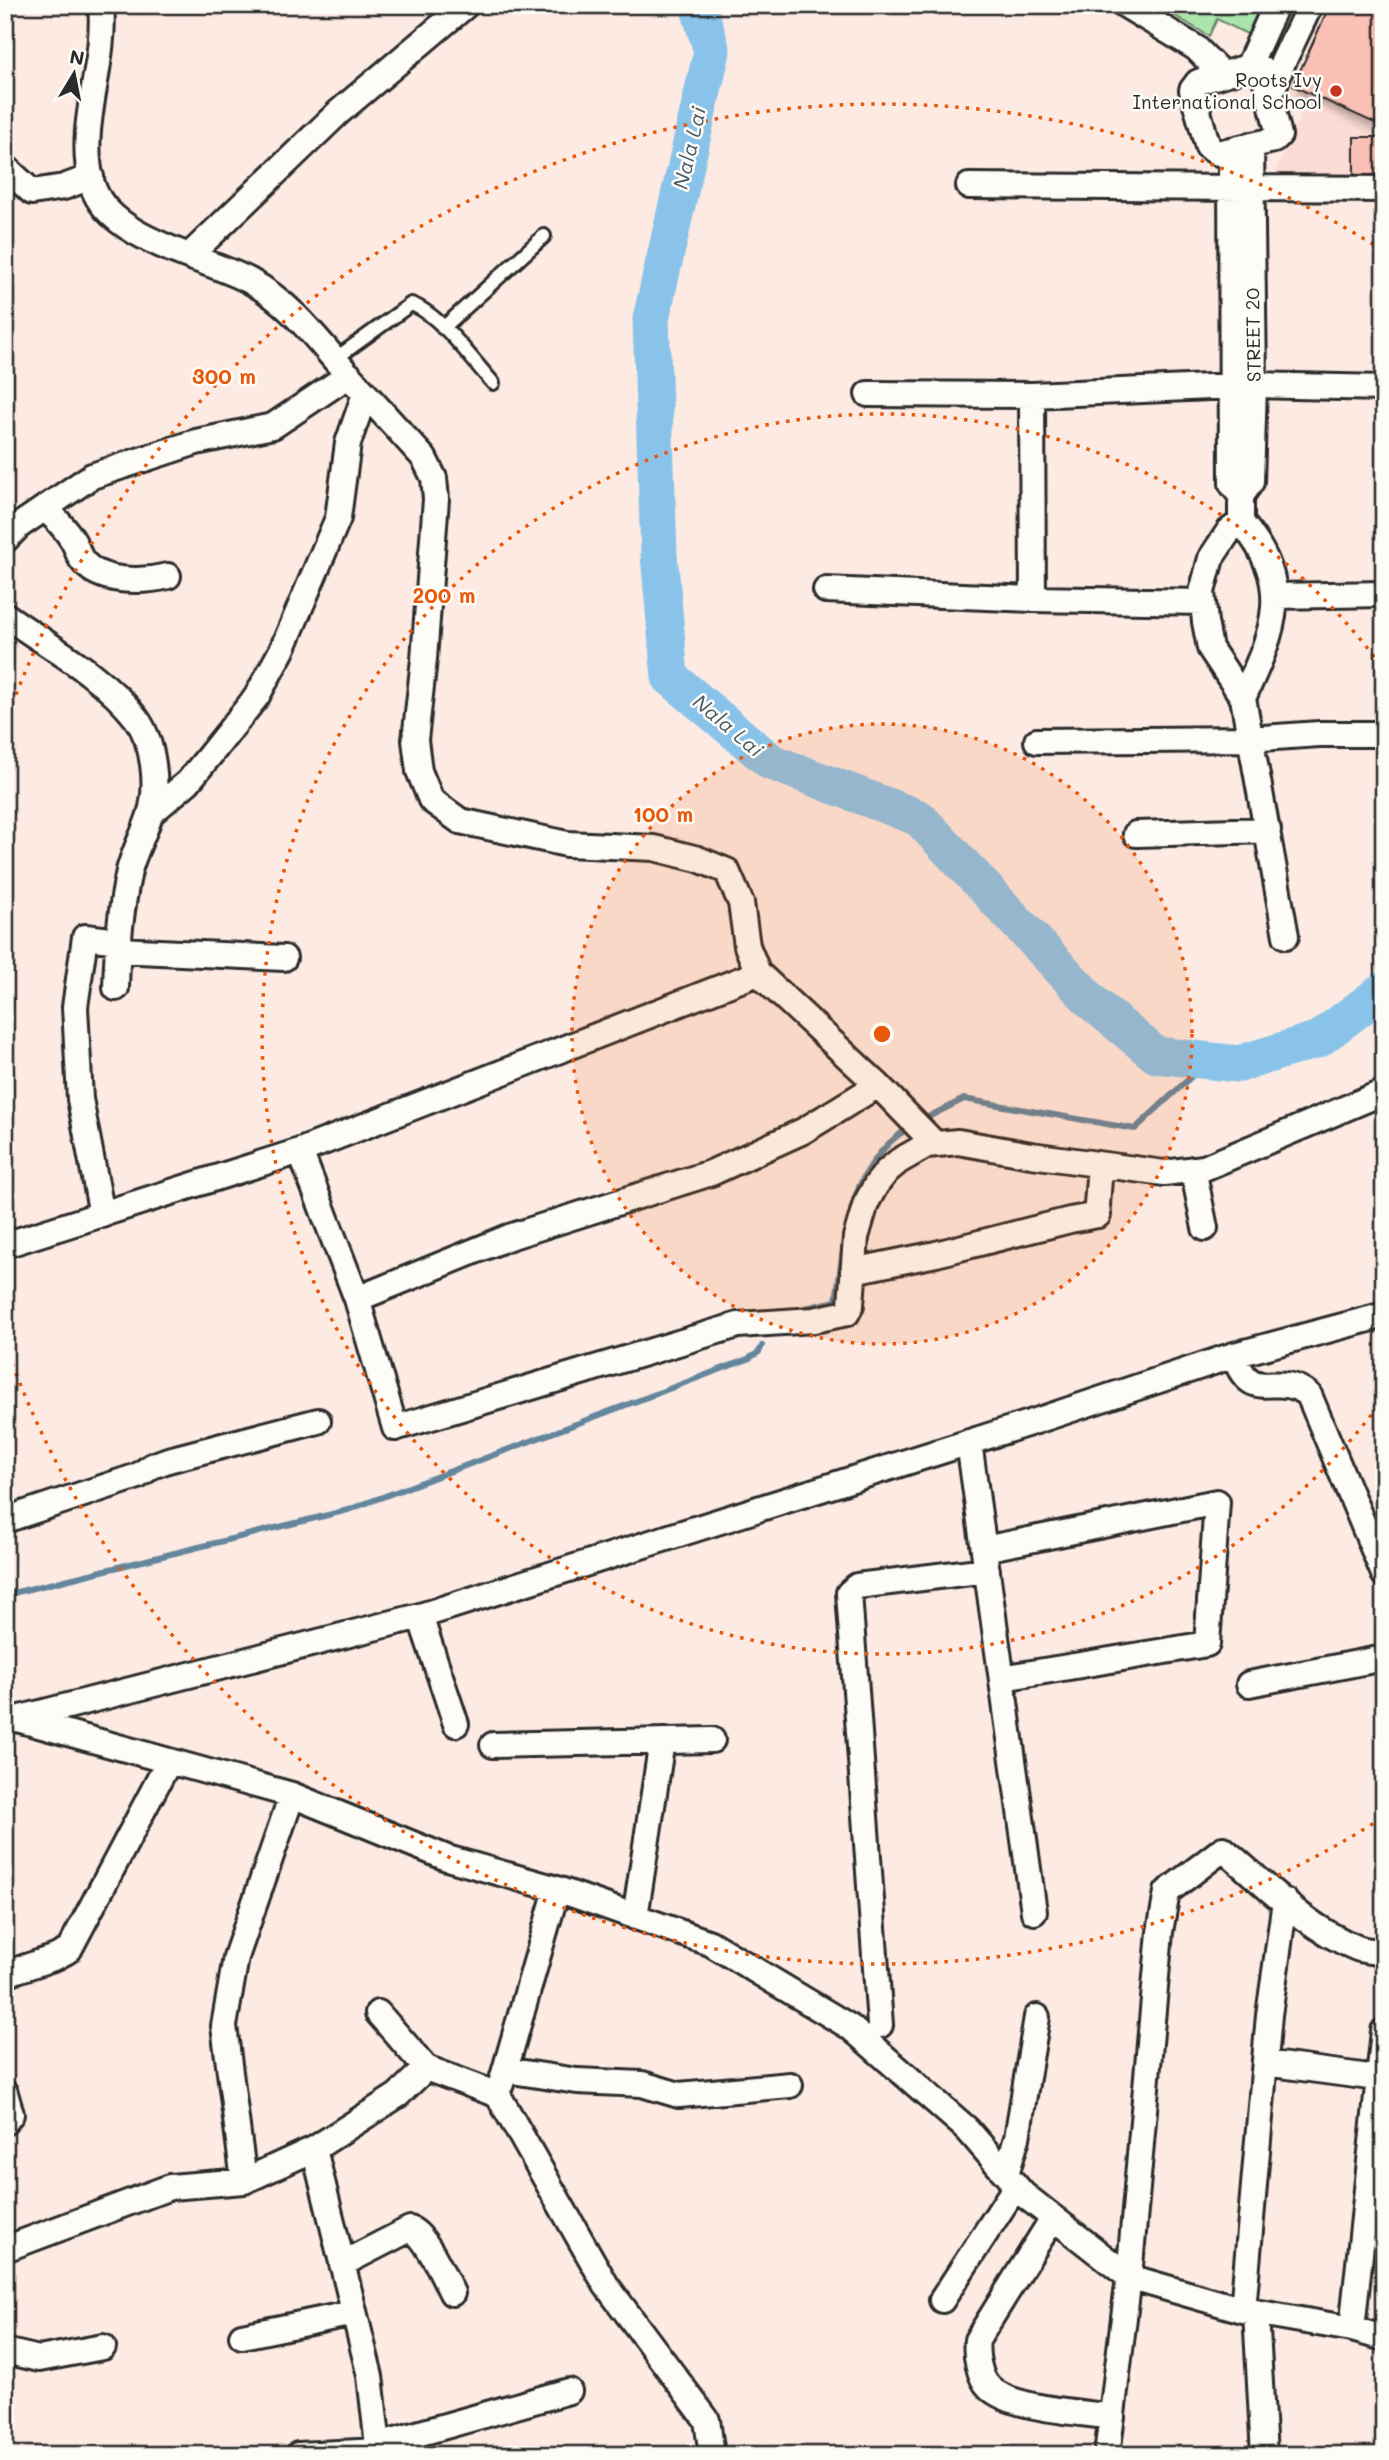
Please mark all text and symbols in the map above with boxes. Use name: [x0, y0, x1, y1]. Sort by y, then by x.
north arrow: [38, 38, 108, 108]
text: N: [68, 43, 86, 70]
place label: Roots Ivy International School: [1133, 67, 1322, 114]
marker: Roots Ivy International School: [1328, 83, 1344, 99]
water label: Nala Lai: [666, 103, 711, 192]
street label: STREET 20: [1239, 287, 1266, 382]
text: 300 m: [192, 362, 256, 389]
text: 200 m: [413, 581, 475, 608]
water label: Nala Lai: [688, 687, 770, 763]
text: 100 m: [633, 800, 693, 827]
centre of rings: [870, 1022, 894, 1046]

